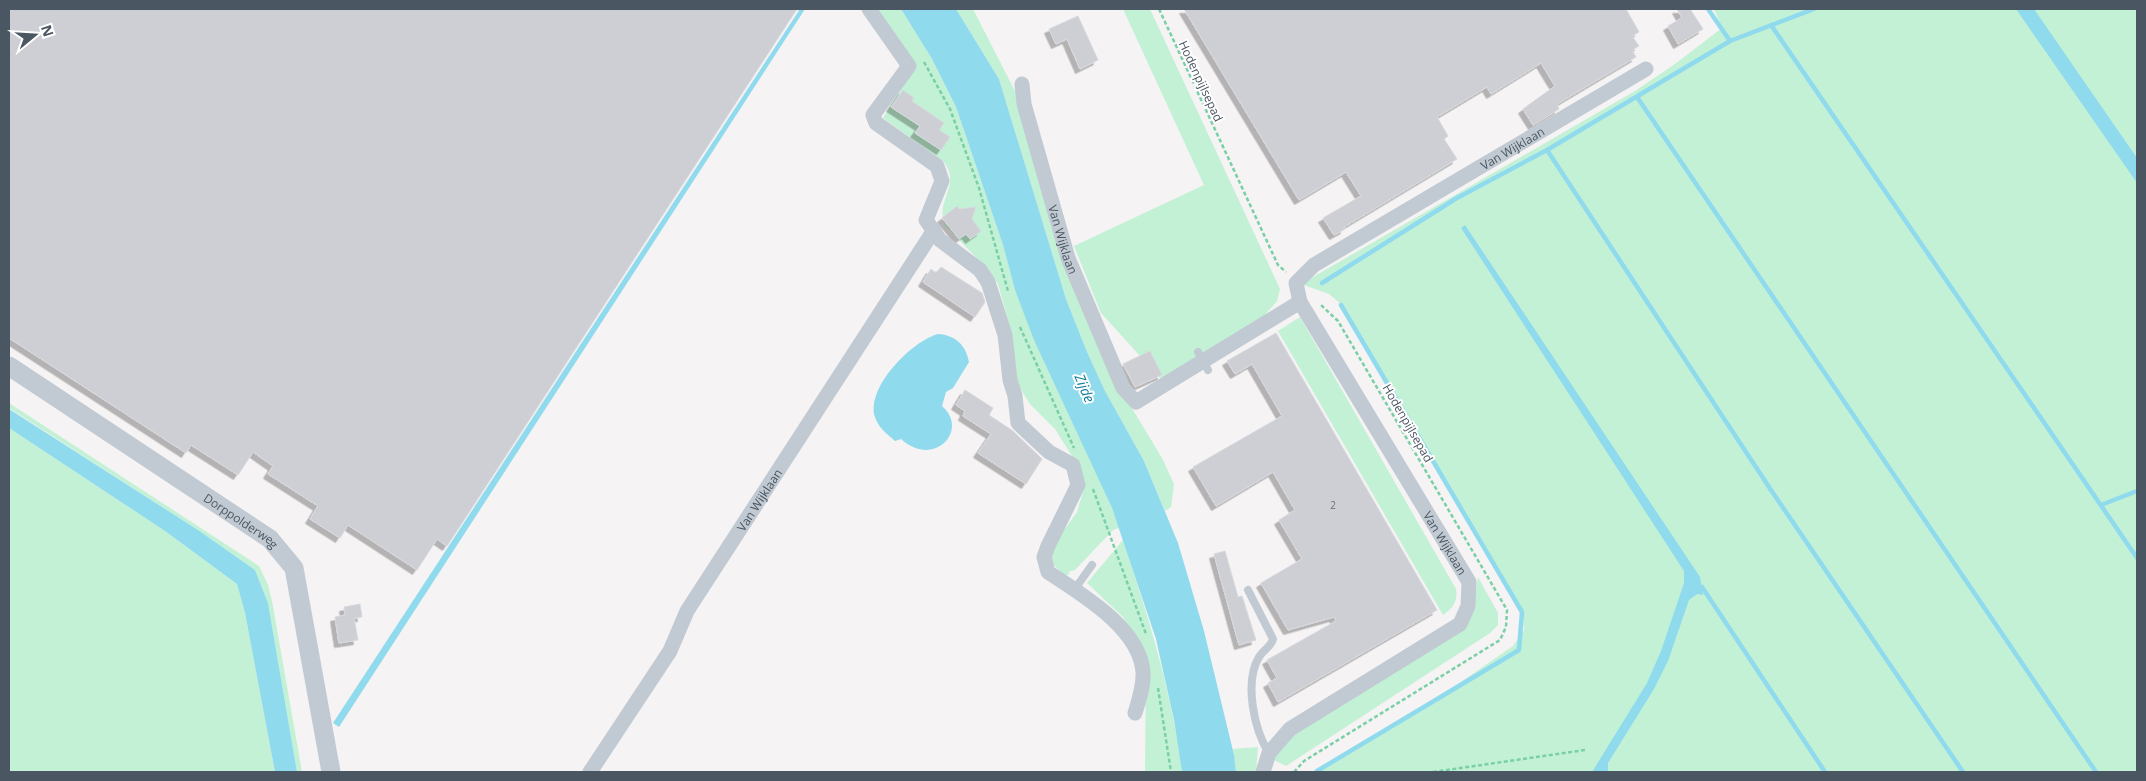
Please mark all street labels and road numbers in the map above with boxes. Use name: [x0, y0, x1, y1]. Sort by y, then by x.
street label: Hodenpijlsepad: [1175, 38, 1227, 124]
street label: Van Wijklaan: [1477, 123, 1547, 174]
street label: Van Wijklaan: [1045, 203, 1082, 277]
street label: Hodenpijlsepad: [1379, 381, 1437, 465]
street label: Van Wijklaan: [732, 465, 786, 534]
street label: Dorppolderweg: [200, 489, 283, 552]
street label: Van Wijklaan: [1420, 508, 1471, 578]

